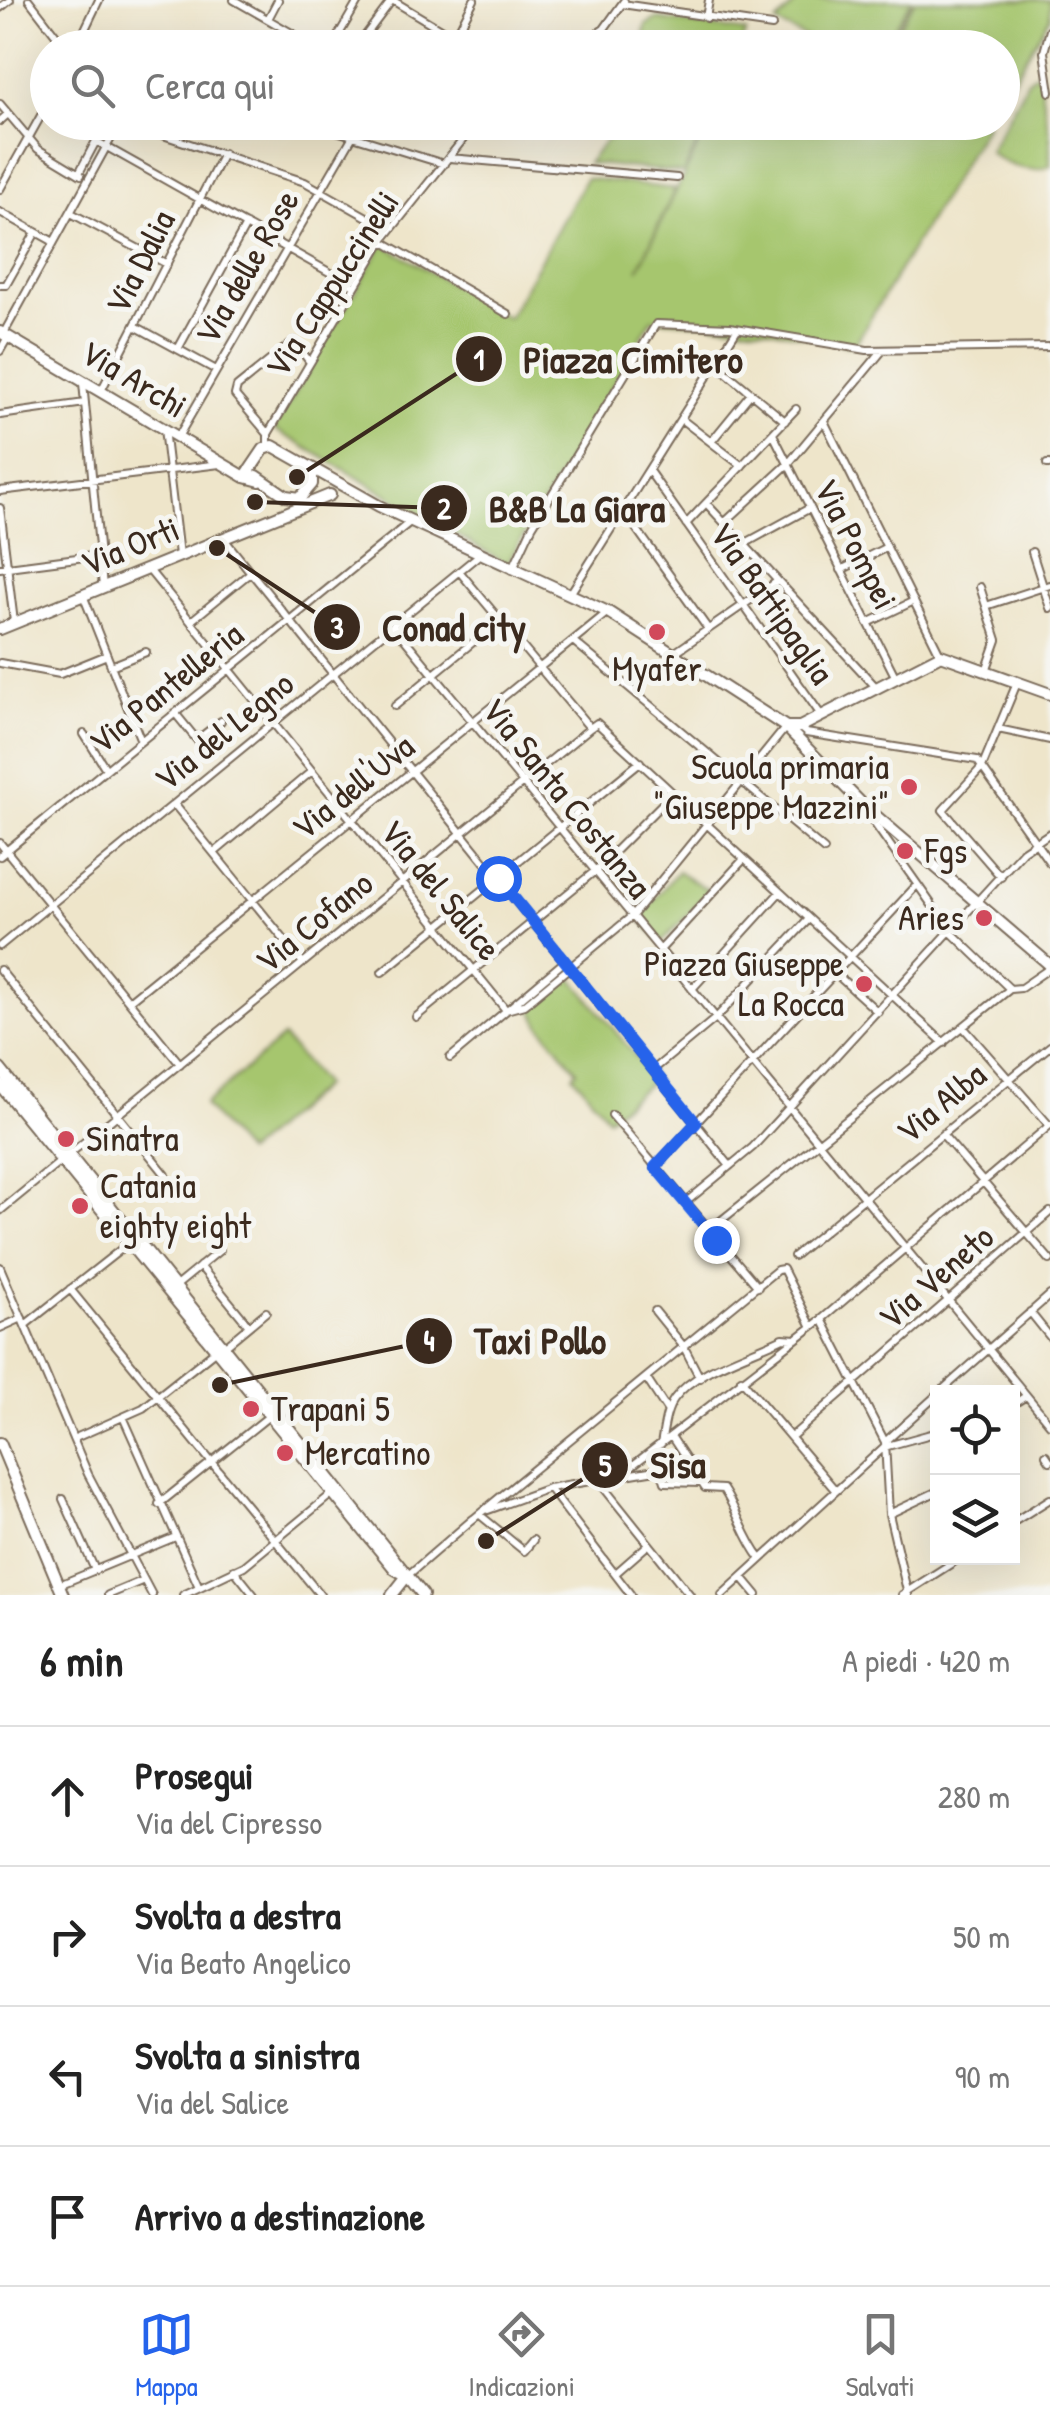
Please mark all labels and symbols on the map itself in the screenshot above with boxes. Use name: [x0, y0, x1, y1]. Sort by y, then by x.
street label: Via delle Rose: [183, 181, 310, 353]
street label: Via Cappuccinelli: [254, 181, 410, 386]
street label: Via Dalia: [94, 202, 186, 322]
callout: Piazza Cimitero: [454, 325, 763, 393]
street label: Via Archi: [72, 329, 196, 429]
text: Piazza Cimitero: [523, 333, 744, 385]
text: 1: [474, 339, 485, 379]
street label: Via Pompei: [804, 470, 909, 617]
callout: B&B La Giara: [419, 474, 685, 542]
text: B&B La Giara: [489, 482, 665, 534]
text: 2: [437, 488, 452, 528]
street label: Via Orti: [74, 505, 186, 586]
street label: Via Battipaglia: [699, 512, 846, 693]
callout: Conad city: [312, 593, 546, 661]
text: Conad city: [382, 601, 526, 654]
text: 3: [330, 607, 344, 647]
street label: Via Pantelleria: [79, 611, 253, 764]
marker: Myafer: [646, 621, 668, 643]
place label: Myafer: [612, 645, 702, 692]
street label: Via del Legno: [144, 660, 303, 801]
street label: Via Santa Costanza: [472, 687, 663, 908]
street label: Via dell'Uva: [282, 723, 424, 850]
place label: Scuola primaria "Giuseppe Mazzini": [654, 743, 889, 830]
marker: Scuola primaria "Giuseppe Mazzini": [898, 776, 920, 798]
street label: Via del Salice: [370, 809, 513, 970]
place label: Fgs: [924, 827, 967, 874]
marker: Fgs: [894, 840, 916, 862]
route start: [476, 856, 522, 902]
street label: Via Cofano: [245, 860, 382, 984]
place label: Aries: [898, 894, 964, 941]
marker: Aries: [973, 907, 995, 929]
place label: Piazza Giuseppe La Rocca: [644, 940, 844, 1027]
marker: Piazza Giuseppe La Rocca: [853, 973, 875, 995]
street label: Via Alba: [886, 1051, 996, 1154]
place label: Sinatra: [86, 1115, 179, 1162]
marker: Sinatra: [55, 1128, 77, 1150]
place label: Catania eighty eight: [100, 1162, 252, 1249]
marker: Catania eighty eight: [69, 1195, 91, 1217]
street label: Via Veneto: [868, 1213, 1003, 1340]
route end: [694, 1218, 740, 1264]
callout: Taxi Pollo: [404, 1307, 626, 1375]
text: Taxi Pollo: [473, 1314, 607, 1366]
text: 4: [423, 1320, 435, 1360]
place label: Trapani 5: [271, 1385, 390, 1432]
marker: Trapani 5: [240, 1398, 262, 1420]
place label: Mercatino: [305, 1429, 430, 1476]
callout: Sisa: [580, 1431, 725, 1499]
text: Sisa: [650, 1438, 706, 1490]
marker: Mercatino: [274, 1442, 296, 1464]
text: 5: [599, 1445, 612, 1485]

